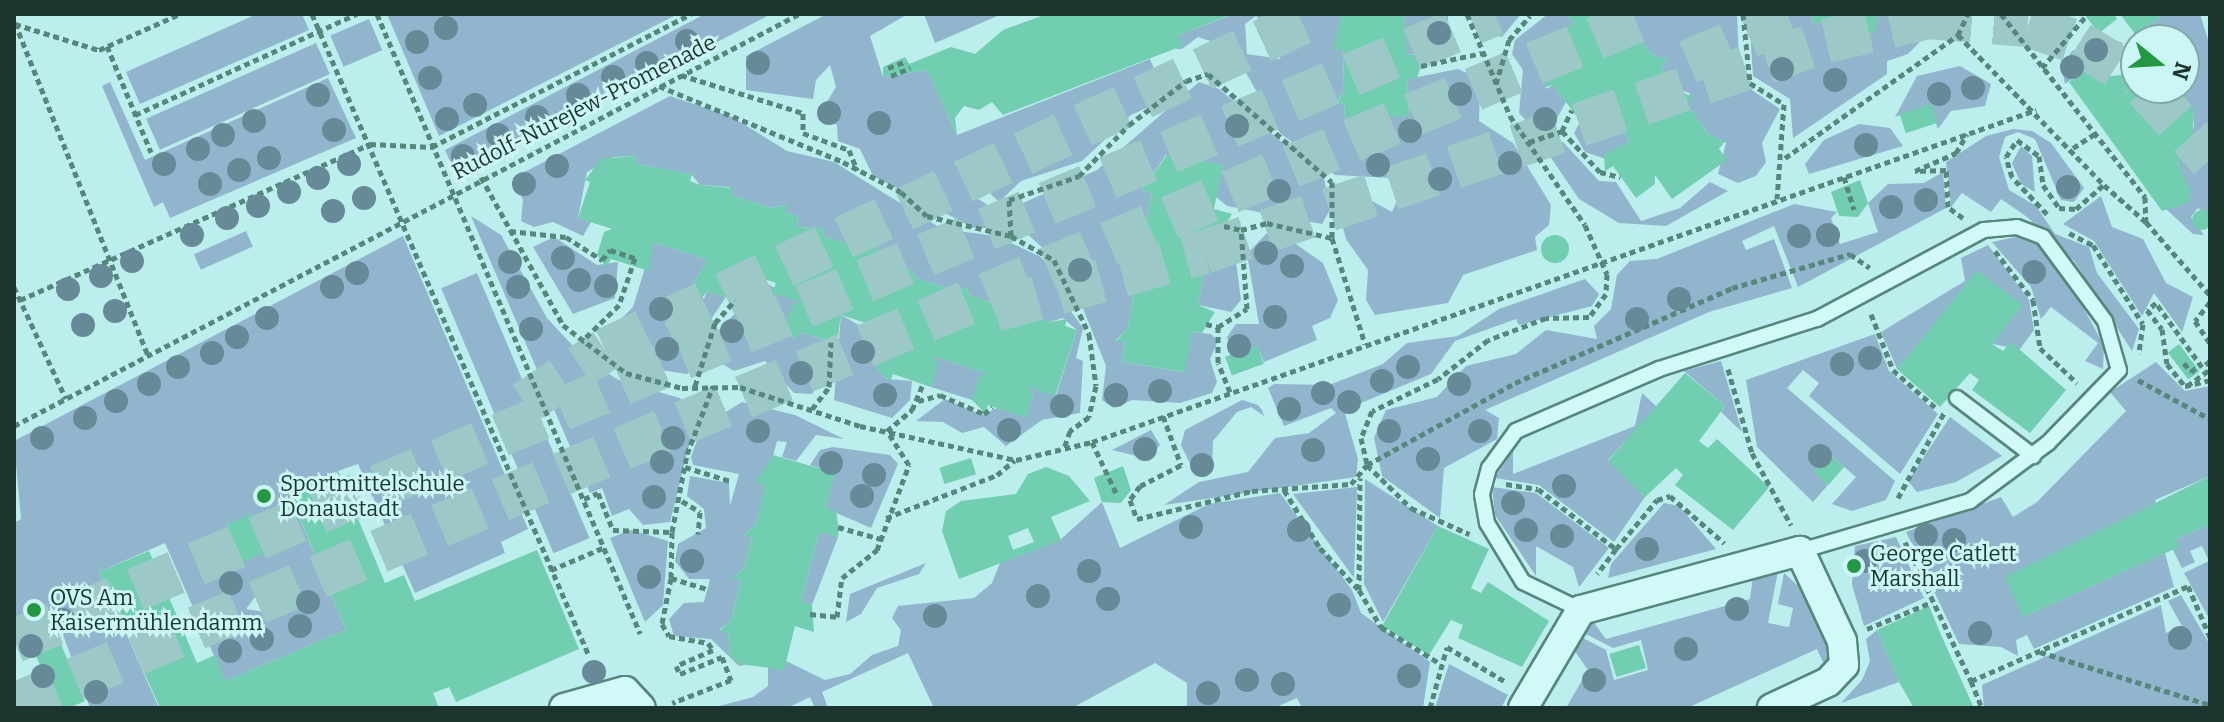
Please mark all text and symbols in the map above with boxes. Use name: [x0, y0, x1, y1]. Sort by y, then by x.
north arrow: [2120, 24, 2200, 104]
street label: Rudolf-Nurejew-Promenade: [448, 29, 720, 185]
text: N: [2166, 59, 2197, 83]
place label: Sportmittelschule Donaustadt: [280, 470, 465, 522]
marker: Sportmittelschule Donaustadt: [255, 487, 273, 505]
place label: George Catlett Marshall: [1870, 540, 2016, 592]
marker: George Catlett Marshall: [1845, 557, 1863, 575]
place label: OVS Am Kaisermühlendamm: [50, 584, 263, 636]
marker: OVS Am Kaisermühlendamm: [25, 601, 43, 619]

